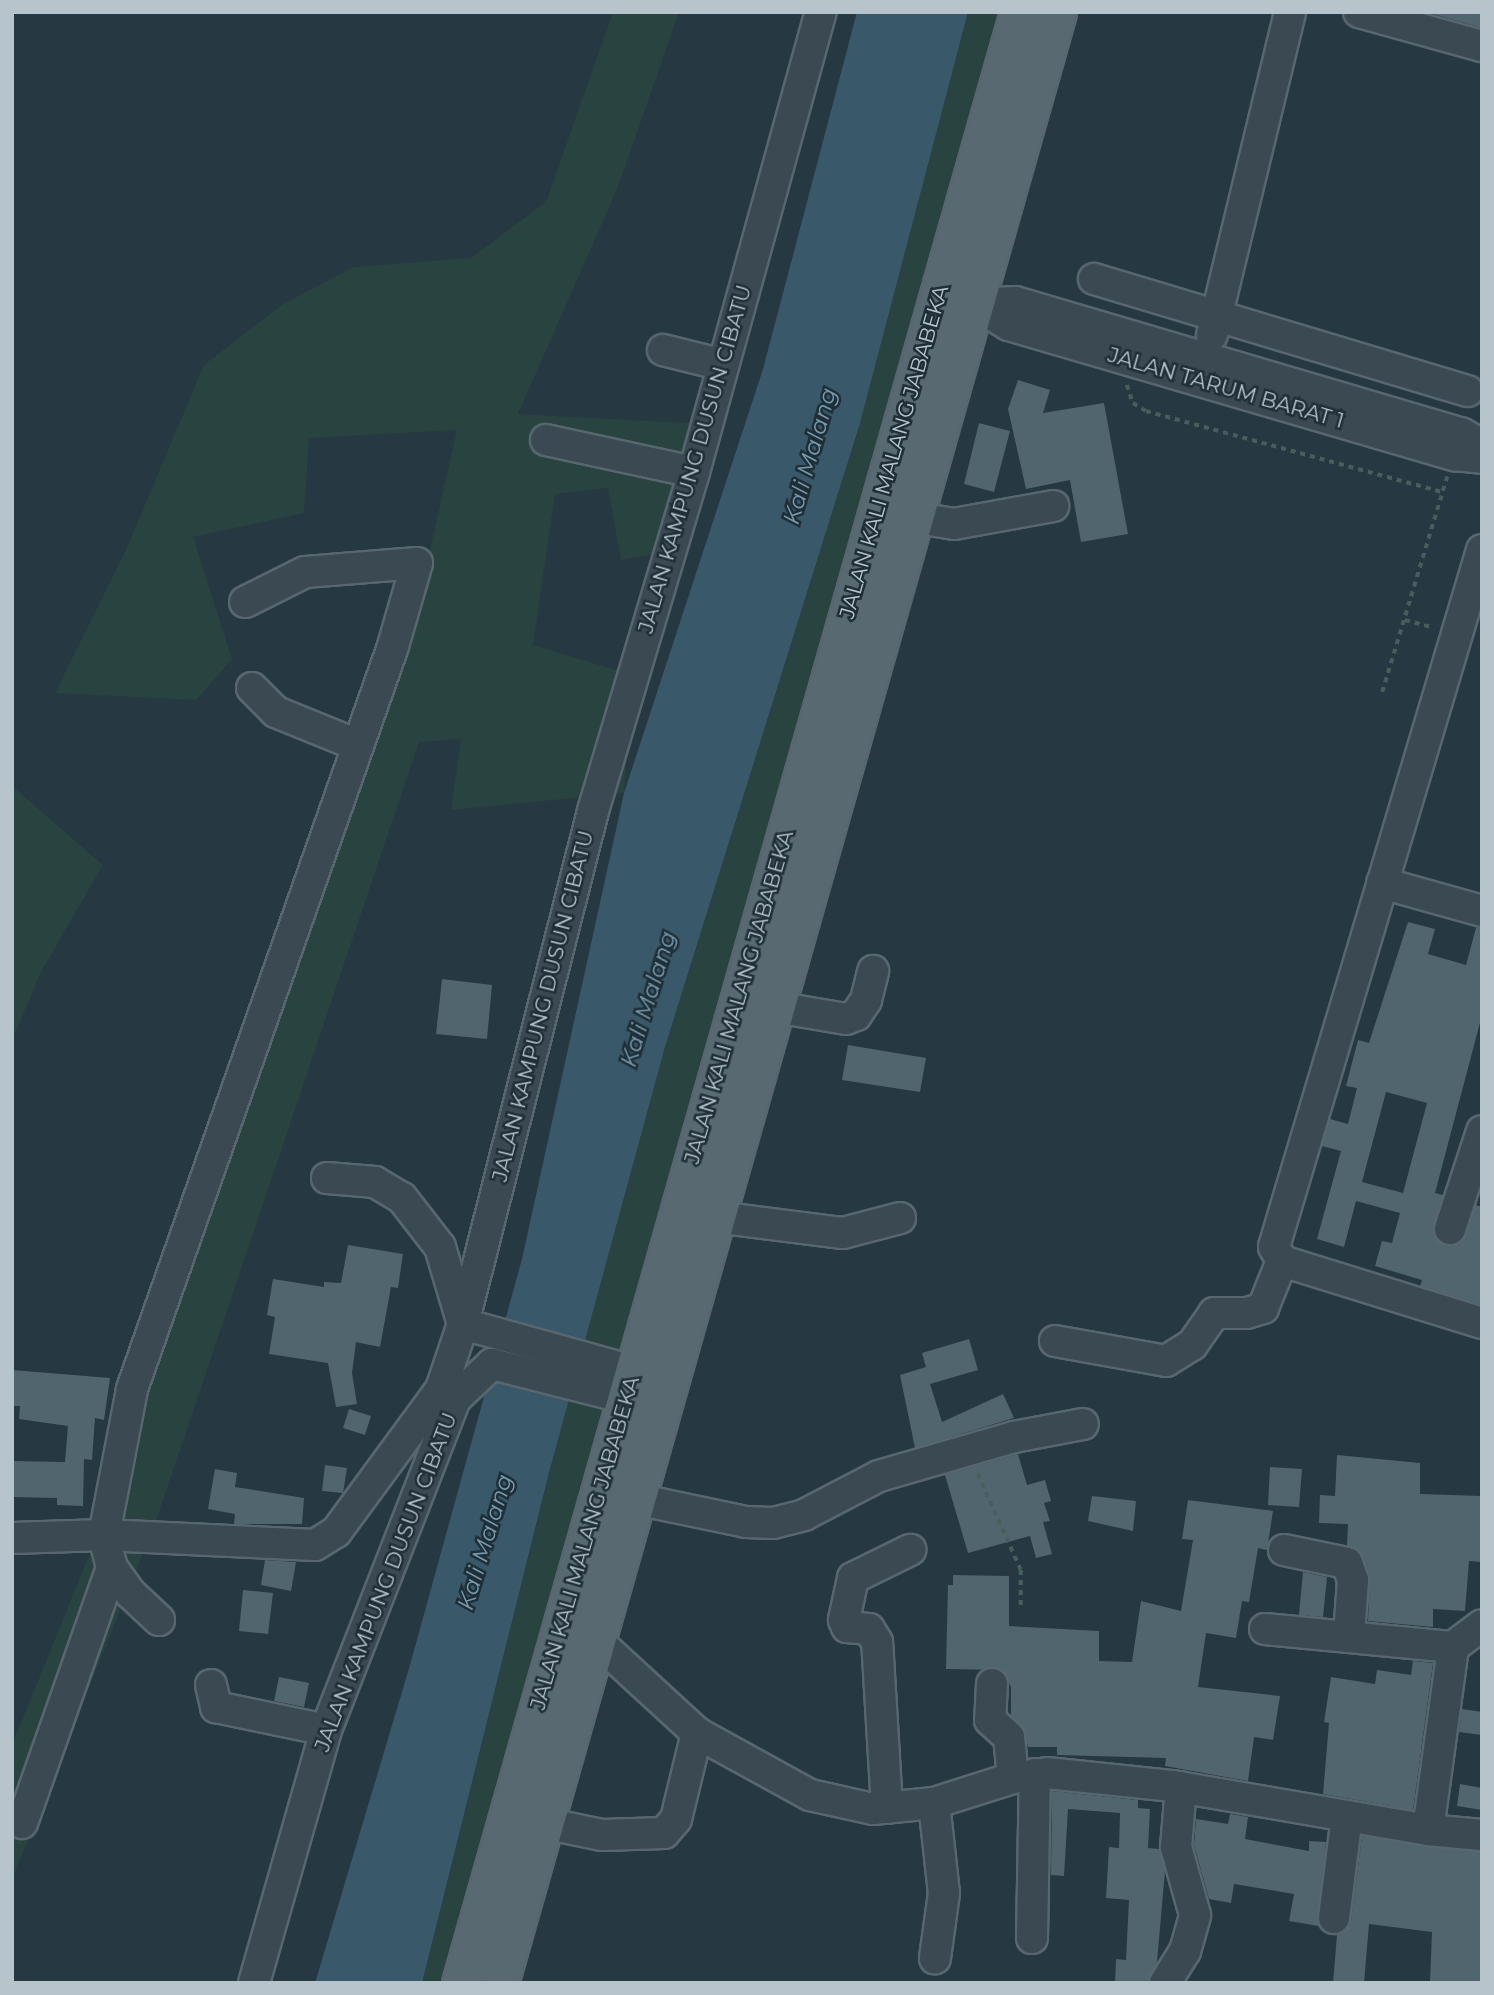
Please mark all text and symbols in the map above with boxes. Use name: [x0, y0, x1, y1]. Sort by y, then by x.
street label: JALAN KAMPUNG DUSUN CIBATU: [633, 282, 757, 636]
street label: JALAN KALI MALANG JABABEKA: [834, 282, 954, 622]
street label: JALAN TARUM BARAT 1: [1105, 342, 1347, 434]
water label: Kali Malang: [777, 385, 843, 527]
street label: JALAN KALI MALANG JABABEKA: [679, 827, 799, 1167]
street label: JALAN KAMPUNG DUSUN CIBATU: [487, 828, 599, 1184]
water label: Kali Malang: [614, 928, 682, 1070]
street label: JALAN KALI MALANG JABABEKA: [525, 1373, 645, 1713]
street label: JALAN KAMPUNG DUSUN CIBATU: [310, 1409, 462, 1755]
water label: Kali Malang: [451, 1471, 519, 1613]

